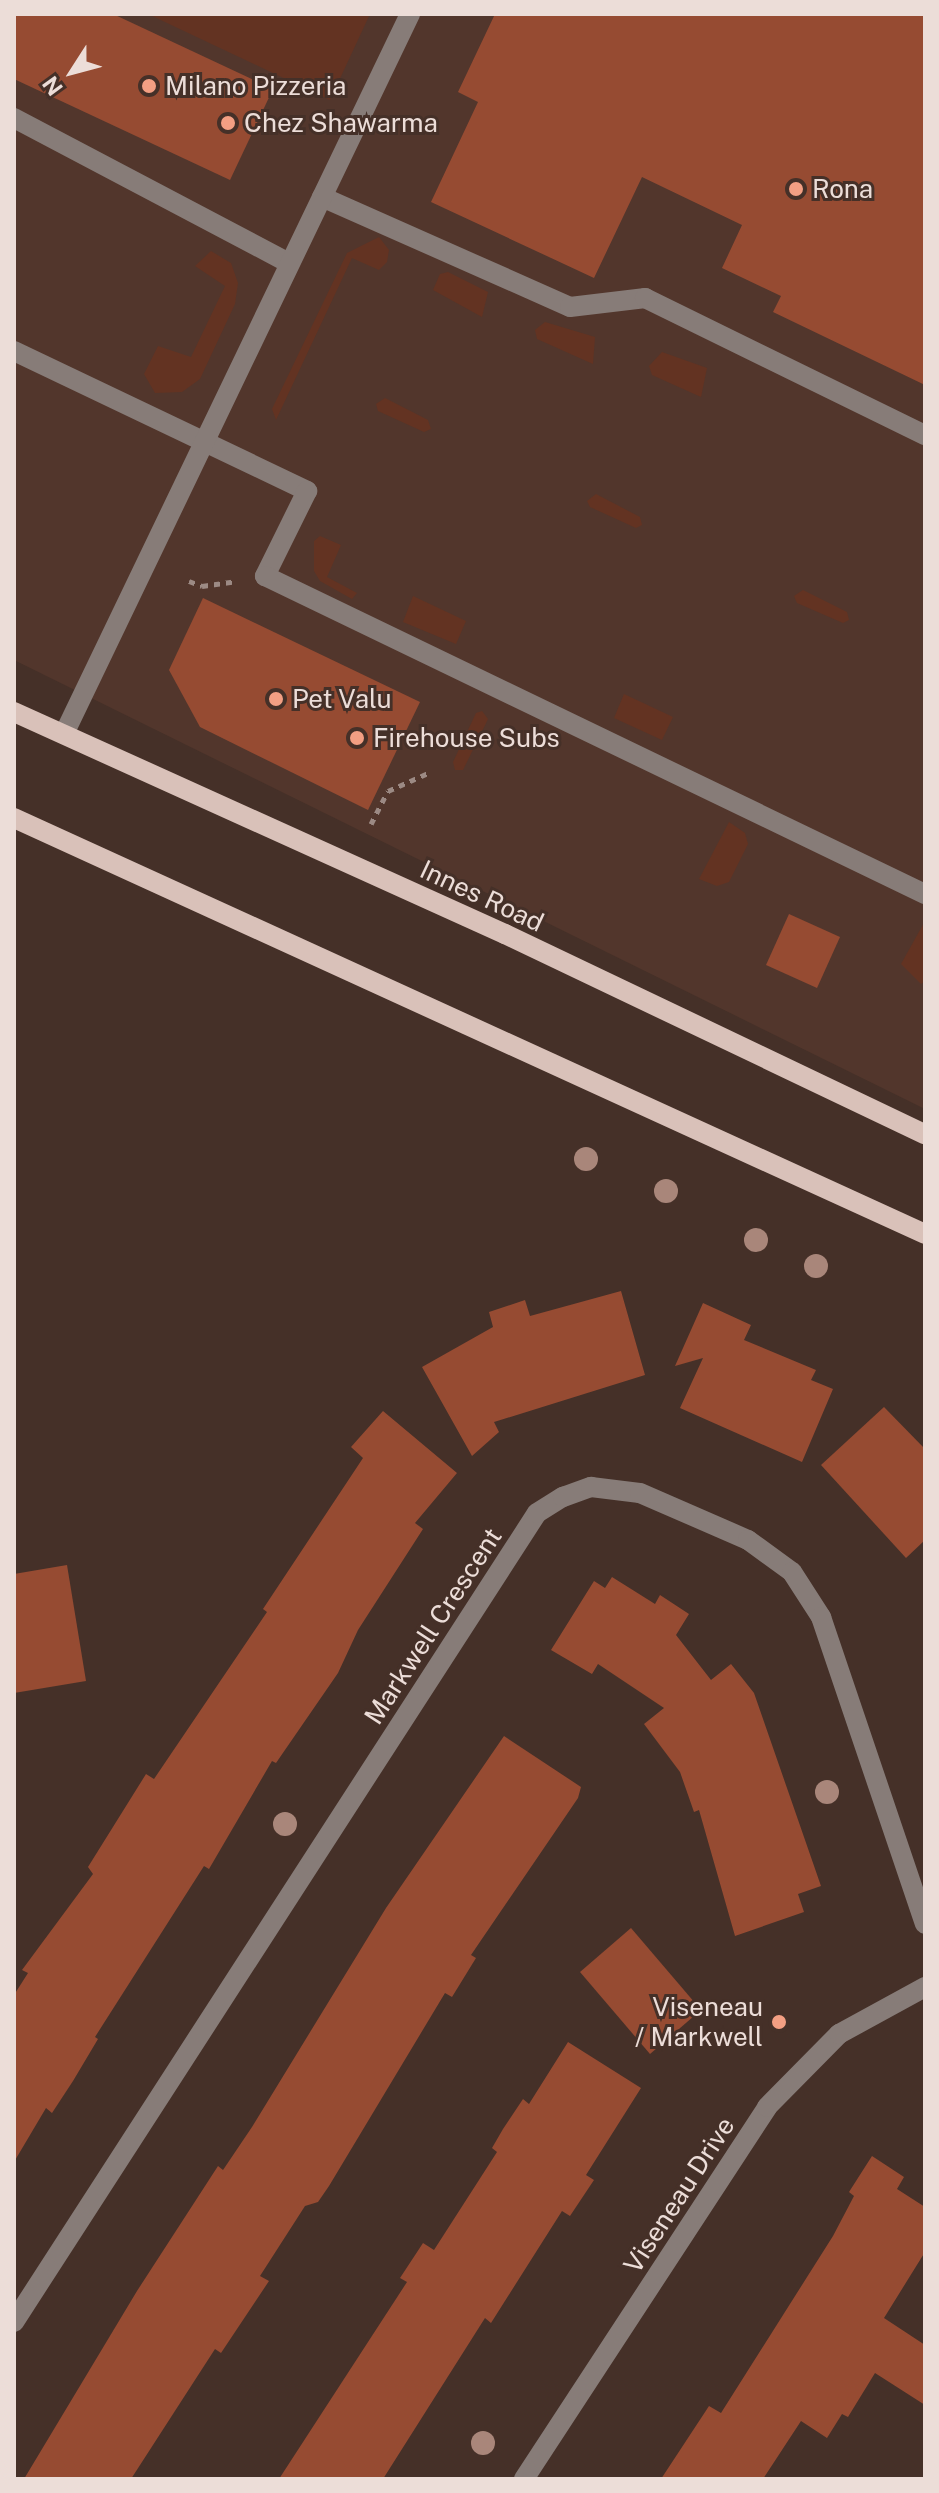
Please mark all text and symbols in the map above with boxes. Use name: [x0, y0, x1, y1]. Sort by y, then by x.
north arrow: [32, 32, 112, 112]
place label: Milano Pizzeria: [165, 70, 347, 102]
text: N: [37, 72, 68, 101]
marker: Milano Pizzeria: [140, 77, 158, 95]
place label: Chez Shawarma: [244, 107, 438, 139]
marker: Chez Shawarma: [219, 114, 237, 132]
place label: Rona: [812, 173, 873, 205]
marker: Rona: [787, 180, 805, 198]
place label: Pet Valu: [292, 683, 392, 715]
marker: Pet Valu: [267, 690, 285, 708]
place label: Firehouse Subs: [373, 722, 560, 754]
marker: Firehouse Subs: [348, 729, 366, 747]
street label: Innes Road: [415, 854, 549, 938]
street label: Markwell Crescent: [358, 1522, 508, 1730]
place label: Viseneau / Markwell: [635, 1991, 763, 2052]
marker: Viseneau / Markwell: [770, 2013, 788, 2031]
street label: Viseneau Drive: [617, 2111, 741, 2279]

